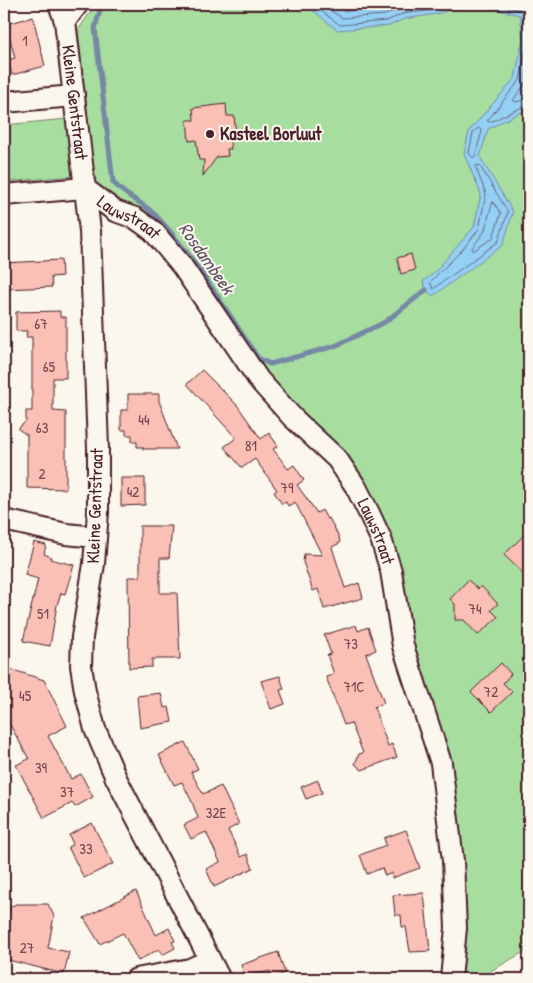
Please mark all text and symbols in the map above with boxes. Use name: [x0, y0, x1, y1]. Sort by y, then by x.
house number: 1: [22, 30, 28, 51]
street label: Kleine Gentstraat: [56, 44, 95, 162]
place label: Kasteel Borluut: [220, 121, 322, 146]
marker: Kasteel Borluut: [204, 128, 216, 140]
street label: Lauwstraat: [92, 189, 168, 245]
water label: Rosdambeek: [173, 217, 242, 301]
house number: 67: [34, 313, 48, 334]
house number: 65: [43, 356, 56, 377]
house number: 44: [138, 409, 150, 430]
house number: 63: [36, 417, 49, 438]
house number: 81: [245, 435, 257, 456]
street label: Kleine Gentstraat: [80, 447, 109, 564]
house number: 2: [38, 463, 46, 484]
house number: 79: [281, 477, 294, 498]
house number: 42: [127, 481, 139, 502]
street label: Lauwstraat: [352, 494, 401, 568]
house number: 74: [468, 598, 482, 619]
house number: 51: [37, 603, 49, 624]
house number: 73: [344, 633, 358, 654]
house number: 71C: [343, 676, 365, 697]
house number: 72: [484, 681, 498, 702]
house number: 45: [19, 685, 32, 706]
house number: 39: [35, 757, 48, 778]
house number: 37: [60, 781, 74, 802]
house number: 32E: [206, 802, 227, 823]
house number: 33: [79, 838, 93, 859]
house number: 27: [20, 937, 34, 958]

